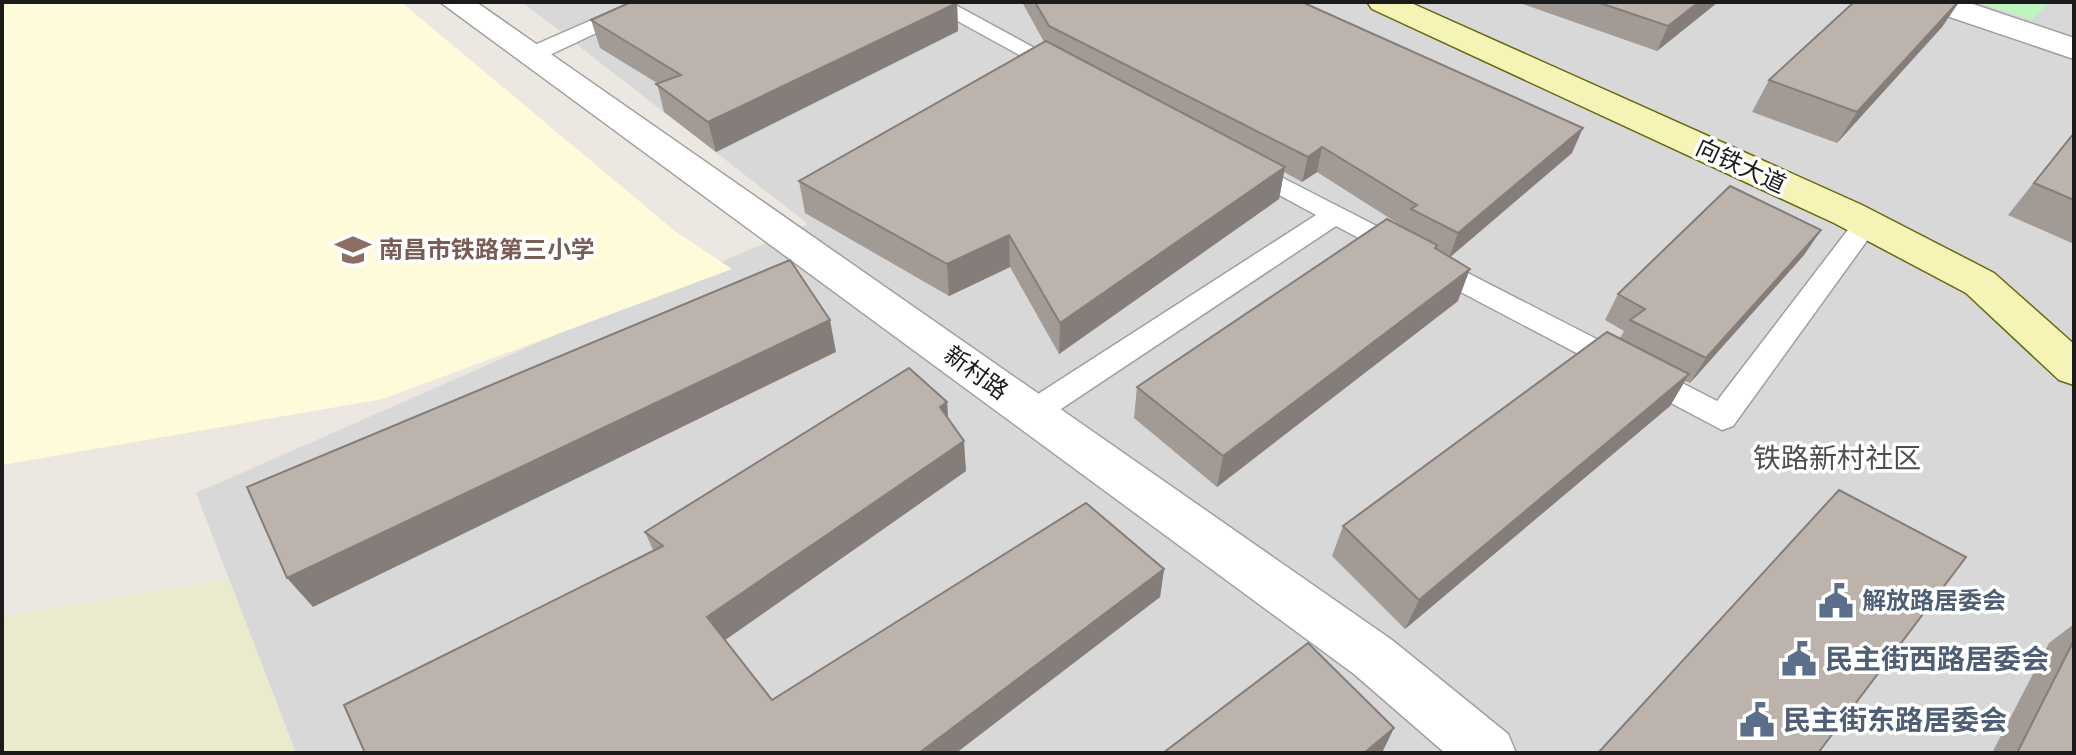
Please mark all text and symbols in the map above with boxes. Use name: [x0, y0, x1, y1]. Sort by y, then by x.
street label: 向铁大道: [1692, 134, 1790, 198]
school or university icon: 南昌市铁路第三小学: [334, 231, 372, 269]
place label: 南昌市铁路第三小学: [379, 237, 595, 263]
street label: 新村路: [939, 341, 1013, 405]
district label: 铁路新村社区: [1753, 444, 1921, 474]
public building icon: 解放路居委会: [1817, 582, 1855, 620]
place label: 解放路居委会: [1862, 588, 2006, 614]
public building icon: 民主街西路居委会: [1780, 640, 1818, 678]
place label: 民主街西路居委会: [1825, 645, 2049, 675]
public building icon: 民主街东路居委会: [1738, 701, 1776, 739]
place label: 民主街东路居委会: [1783, 705, 2007, 736]

